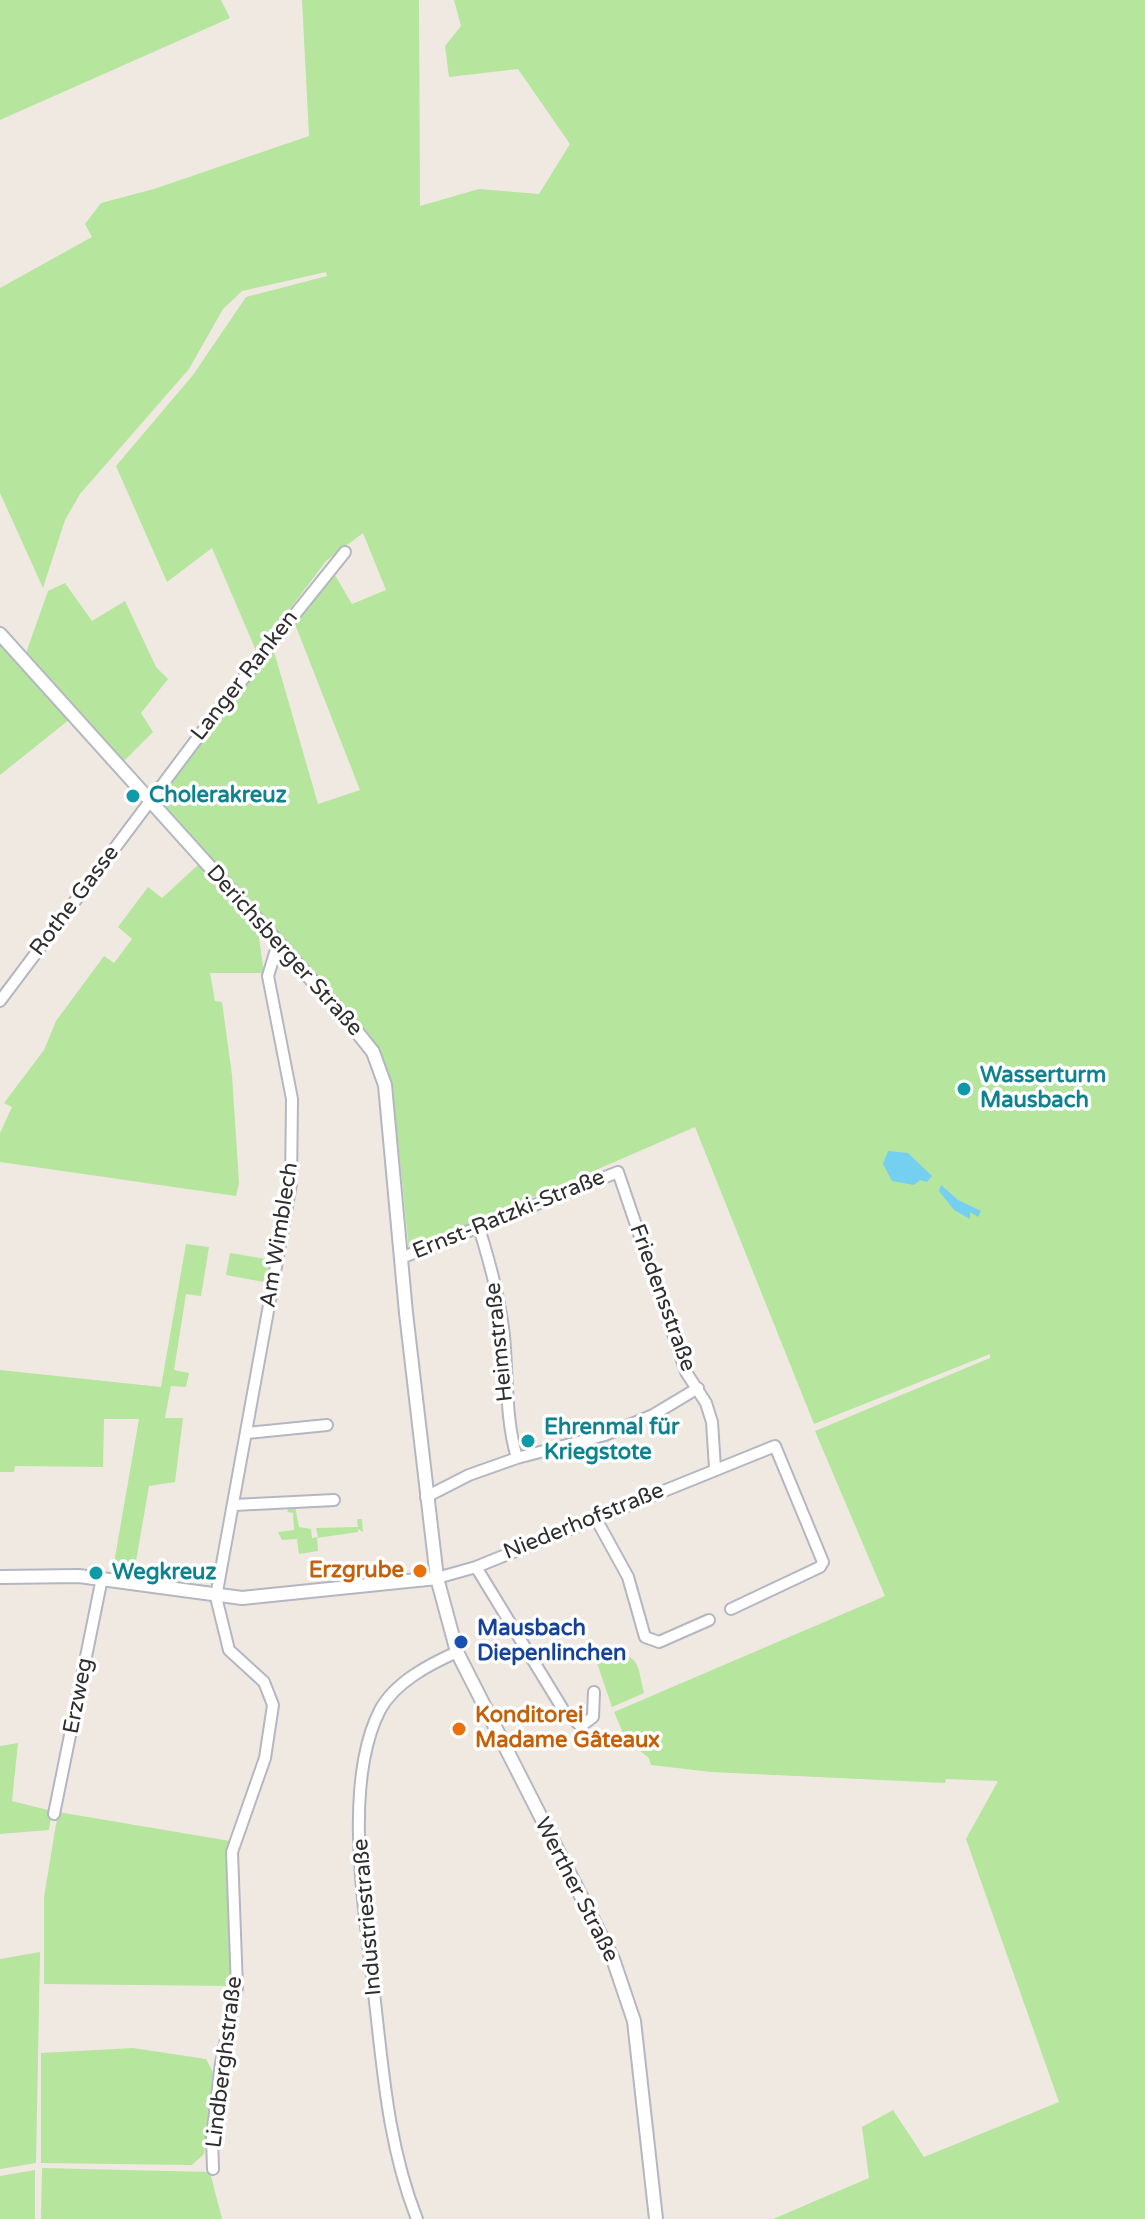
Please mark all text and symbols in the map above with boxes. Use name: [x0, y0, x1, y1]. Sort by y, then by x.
street label: Langer Ranken: [186, 606, 304, 746]
place label: Cholerakreuz: [149, 783, 287, 809]
marker: Cholerakreuz: [124, 787, 142, 805]
street label: Rothe Gasse: [25, 841, 125, 961]
street label: Derichsberger Straße: [200, 860, 368, 1042]
place label: Wasserturm Mausbach: [980, 1063, 1106, 1114]
marker: Wasserturm Mausbach: [955, 1080, 973, 1098]
street label: Am Wimblech: [255, 1160, 305, 1310]
street label: Ernst-Ratzki-Straße: [409, 1164, 609, 1266]
street label: Friedensstraße: [623, 1221, 701, 1375]
street label: Heimstraße: [481, 1281, 519, 1403]
place label: Ehrenmal für Kriegstote: [544, 1415, 679, 1466]
marker: Ehrenmal für Kriegstote: [519, 1432, 537, 1450]
street label: Niederhofstraße: [500, 1478, 668, 1566]
place label: Erzgrube: [309, 1558, 404, 1584]
place label: Wegkreuz: [112, 1560, 216, 1586]
marker: Erzgrube: [411, 1562, 429, 1580]
marker: Wegkreuz: [87, 1564, 105, 1582]
place label: Mausbach Diepenlinchen: [477, 1616, 626, 1668]
marker: Mausbach Diepenlinchen: [452, 1633, 470, 1651]
street label: Erzweg: [59, 1656, 99, 1736]
place label: Konditorei Madame Gâteaux: [475, 1703, 660, 1754]
marker: Konditorei Madame Gâteaux: [450, 1720, 468, 1738]
street label: Werther Straße: [528, 1813, 624, 1967]
street label: Industriestraße: [348, 1837, 388, 1997]
street label: Lindberghstraße: [201, 1975, 249, 2149]

